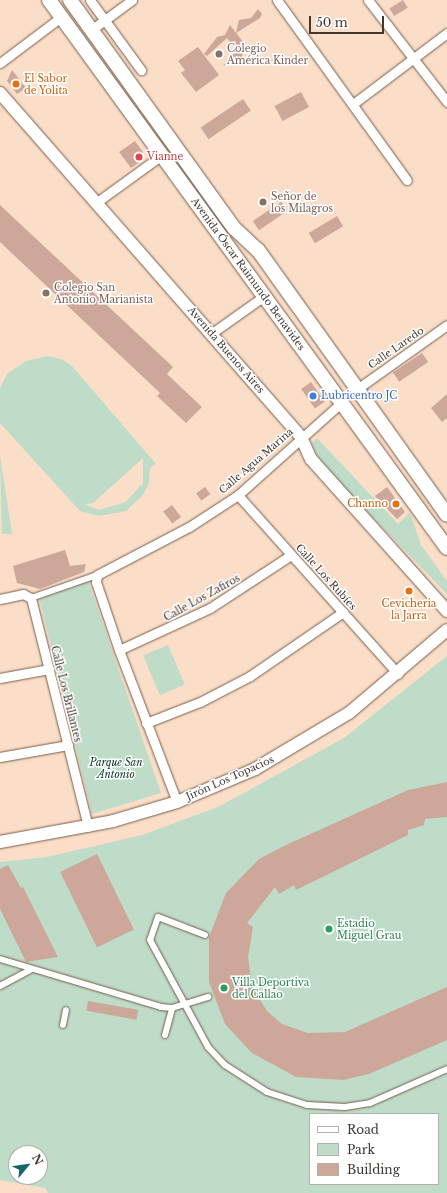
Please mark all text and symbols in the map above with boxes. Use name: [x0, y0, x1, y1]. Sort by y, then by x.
scale bar: [311, 8, 386, 34]
text: 50 m: [316, 15, 348, 30]
place label: Colegio América Kinder: [227, 42, 308, 66]
marker: Colegio América Kinder: [214, 49, 224, 59]
place label: El Sabor de Yolita: [24, 72, 68, 96]
marker: El Sabor de Yolita: [11, 79, 21, 89]
place label: Vianne: [147, 151, 183, 163]
marker: Vianne: [134, 152, 144, 162]
place label: Señor de los Milagros: [271, 190, 333, 214]
street label: Avenida Óscar Raimundo Benavides: [188, 195, 308, 353]
marker: Señor de los Milagros: [258, 197, 268, 207]
place label: Colegio San Antonio Marianista: [54, 281, 153, 304]
marker: Colegio San Antonio Marianista: [41, 288, 51, 298]
street label: Avenida Buenos Aires: [185, 304, 267, 396]
street label: Calle Laredo: [366, 324, 426, 372]
place label: Lubricentro JC: [321, 390, 397, 402]
marker: Lubricentro JC: [308, 391, 318, 401]
street label: Calle Agua Marina: [216, 425, 296, 497]
place label: Channo: [347, 498, 388, 510]
marker: Channo: [391, 499, 401, 509]
street label: Calle Los Rubíes: [293, 542, 359, 612]
street label: Calle Los Zafiros: [162, 572, 242, 624]
marker: Cevicheria la Jarra: [404, 586, 414, 596]
place label: Cevicheria la Jarra: [382, 597, 436, 620]
street label: Calle Los Brillantes: [48, 645, 84, 743]
street label: Jirón Los Topacios: [184, 753, 276, 803]
park label: Parque San Antonio: [89, 756, 143, 780]
place label: Estadio Miguel Grau: [337, 917, 402, 940]
marker: Estadio Miguel Grau: [324, 924, 334, 934]
place label: Villa Deportiva del Callao: [232, 976, 309, 1000]
marker: Villa Deportiva del Callao: [219, 983, 229, 993]
legend: [309, 1113, 439, 1185]
text: Road: [347, 1122, 379, 1137]
text: Park: [347, 1142, 375, 1157]
north arrow: [8, 1145, 48, 1185]
text: N: [29, 1152, 46, 1168]
text: Building: [347, 1162, 400, 1177]

